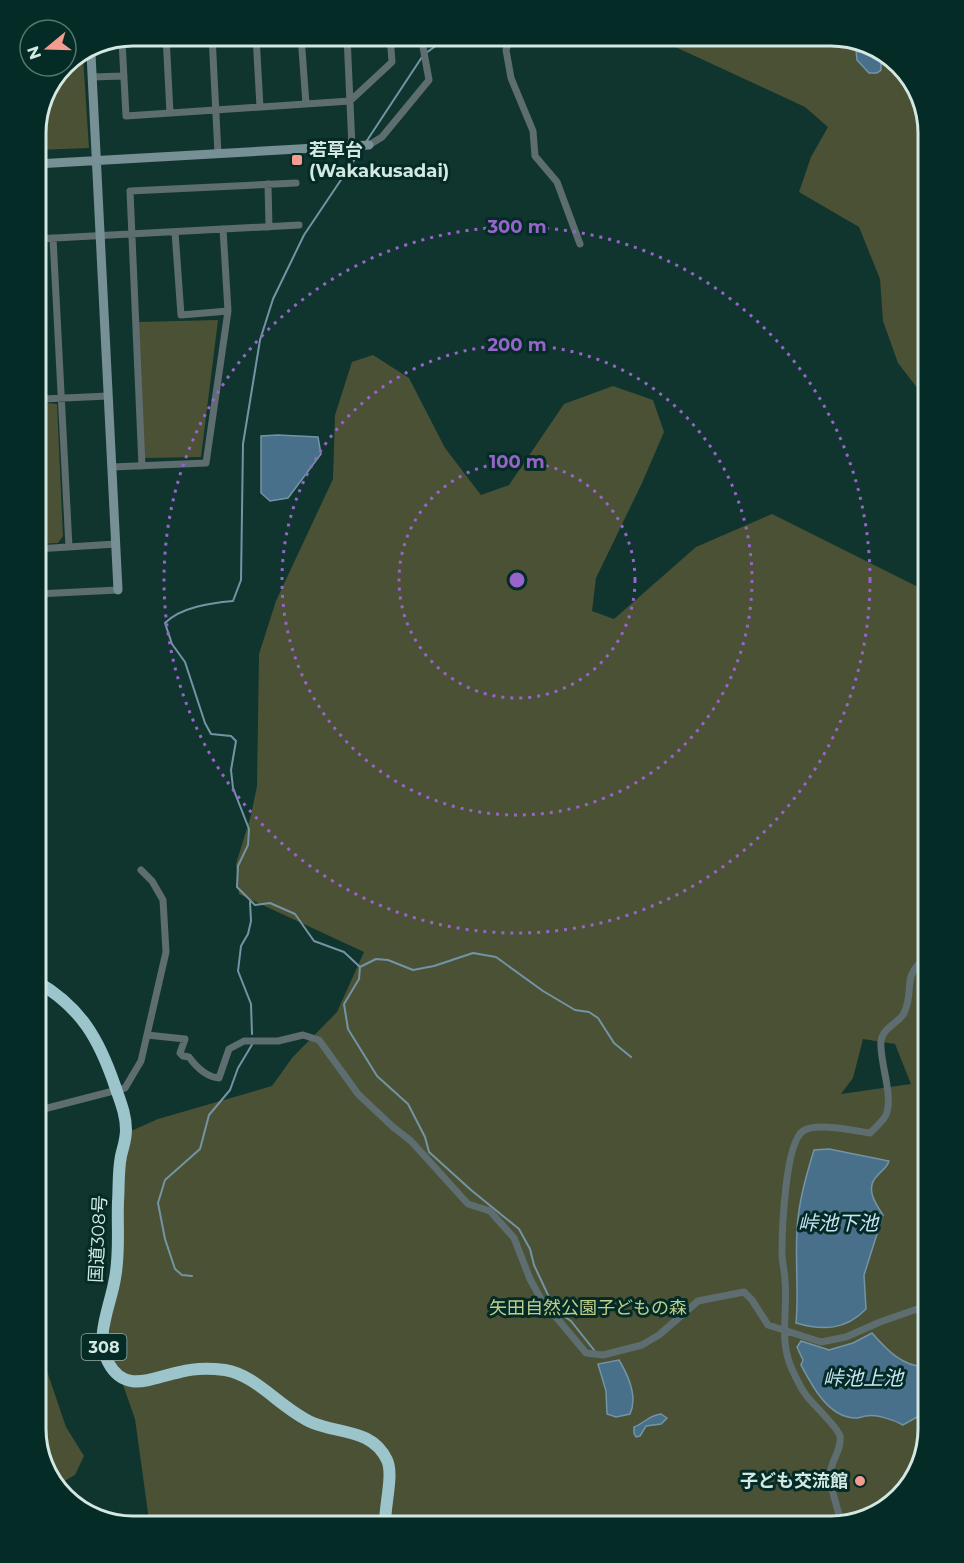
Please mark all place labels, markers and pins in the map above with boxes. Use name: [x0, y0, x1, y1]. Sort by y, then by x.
place label: 若草台 (Wakakusadai): [309, 139, 449, 182]
marker: 若草台 (Wakakusadai): [290, 153, 304, 167]
centre of rings: [507, 570, 527, 590]
place label: 子ども交流館: [740, 1470, 848, 1492]
marker: 子ども交流館: [853, 1474, 867, 1488]

